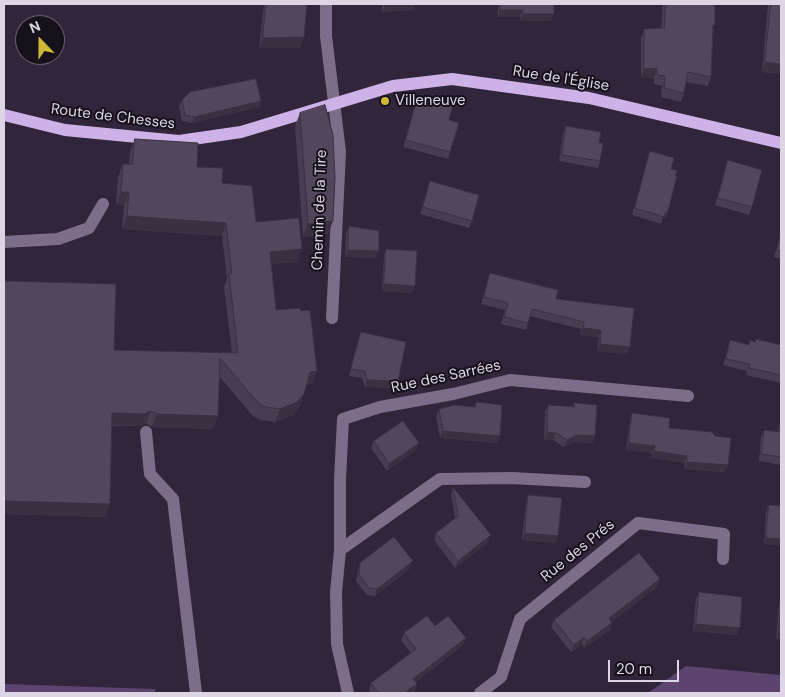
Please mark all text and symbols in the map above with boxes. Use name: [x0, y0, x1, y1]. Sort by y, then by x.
north arrow: [15, 15, 65, 65]
text: N: [27, 17, 43, 37]
street label: Rue de l'Église: [511, 62, 611, 96]
place label: Villeneuve: [395, 92, 466, 110]
marker: Villeneuve: [379, 95, 391, 107]
street label: Route de Chesses: [50, 100, 176, 134]
street label: Chemin de la Tire: [309, 149, 331, 271]
street label: Rue des Sarrées: [389, 357, 503, 397]
street label: Rue des Prés: [538, 516, 618, 586]
scale bar: [610, 650, 681, 682]
text: 20 m: [616, 659, 652, 679]

